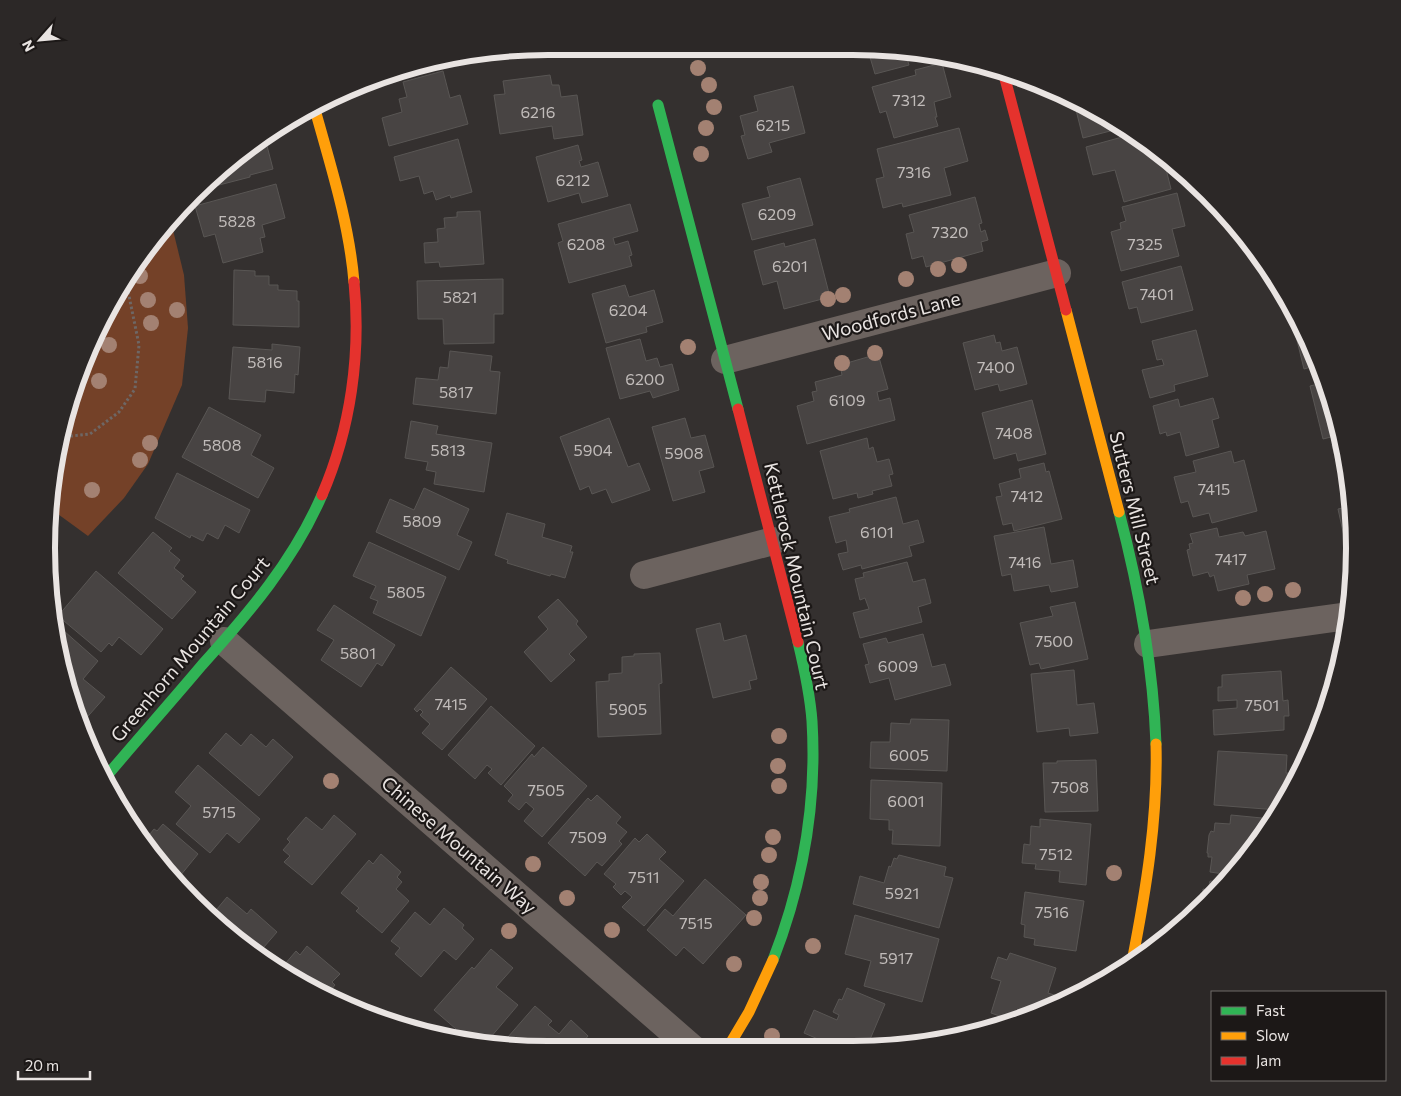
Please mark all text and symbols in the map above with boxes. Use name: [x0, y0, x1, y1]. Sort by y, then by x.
north arrow: [15, 15, 65, 65]
text: N: [18, 38, 38, 55]
house number: 7312: [892, 90, 926, 109]
house number: 6216: [520, 102, 556, 121]
house number: 6215: [756, 115, 790, 134]
house number: 7316: [897, 162, 931, 181]
house number: 6212: [556, 170, 590, 189]
house number: 6209: [758, 204, 796, 223]
house number: 5828: [218, 211, 256, 230]
house number: 7320: [932, 222, 968, 241]
house number: 6208: [567, 234, 605, 253]
house number: 7325: [1127, 234, 1163, 253]
house number: 6201: [772, 256, 808, 275]
house number: 7401: [1140, 284, 1174, 303]
street label: Woodfords Lane: [819, 286, 963, 345]
house number: 5821: [443, 287, 477, 306]
house number: 6204: [609, 300, 648, 319]
house number: 5816: [247, 352, 283, 371]
house number: 7400: [977, 357, 1015, 376]
house number: 6200: [625, 369, 665, 388]
house number: 5817: [439, 382, 473, 401]
house number: 6109: [829, 390, 865, 409]
house number: 7408: [995, 423, 1033, 442]
street label: Sutters Mill Street: [1105, 429, 1166, 587]
house number: 5808: [202, 435, 242, 454]
house number: 5813: [431, 440, 465, 459]
house number: 5904: [574, 440, 613, 459]
house number: 5908: [664, 443, 704, 462]
street label: Kettlerock Mountain Court: [760, 460, 835, 692]
house number: 7415: [1198, 479, 1230, 498]
house number: 7412: [1011, 486, 1043, 505]
house number: 5809: [402, 511, 442, 530]
house number: 6101: [860, 522, 894, 541]
house number: 7417: [1215, 549, 1247, 568]
street label: Greenhorn Mountain Court: [105, 551, 274, 746]
house number: 7416: [1008, 552, 1042, 571]
house number: 5805: [387, 582, 425, 601]
house number: 7500: [1035, 631, 1073, 650]
house number: 5801: [340, 643, 376, 662]
house number: 6009: [878, 656, 918, 675]
house number: 7415: [435, 694, 467, 713]
house number: 7501: [1245, 695, 1279, 714]
house number: 5905: [609, 699, 647, 718]
house number: 6005: [889, 745, 929, 764]
street label: Chinese Mountain Way: [377, 771, 542, 918]
house number: 7508: [1051, 777, 1089, 796]
house number: 7505: [527, 780, 565, 799]
house number: 6001: [887, 791, 925, 810]
house number: 5715: [202, 802, 236, 821]
house number: 7509: [569, 827, 607, 846]
house number: 7512: [1039, 844, 1073, 863]
house number: 7511: [628, 867, 660, 886]
house number: 5921: [885, 883, 919, 902]
house number: 7516: [1035, 902, 1069, 921]
house number: 7515: [679, 913, 713, 932]
house number: 5917: [879, 948, 913, 967]
legend: [1211, 991, 1386, 1081]
text: Fast: [1256, 1001, 1285, 1019]
text: Slow: [1256, 1026, 1289, 1044]
scale bar: [18, 1048, 90, 1080]
text: Jam: [1256, 1051, 1281, 1069]
text: 20 m: [25, 1056, 59, 1074]

